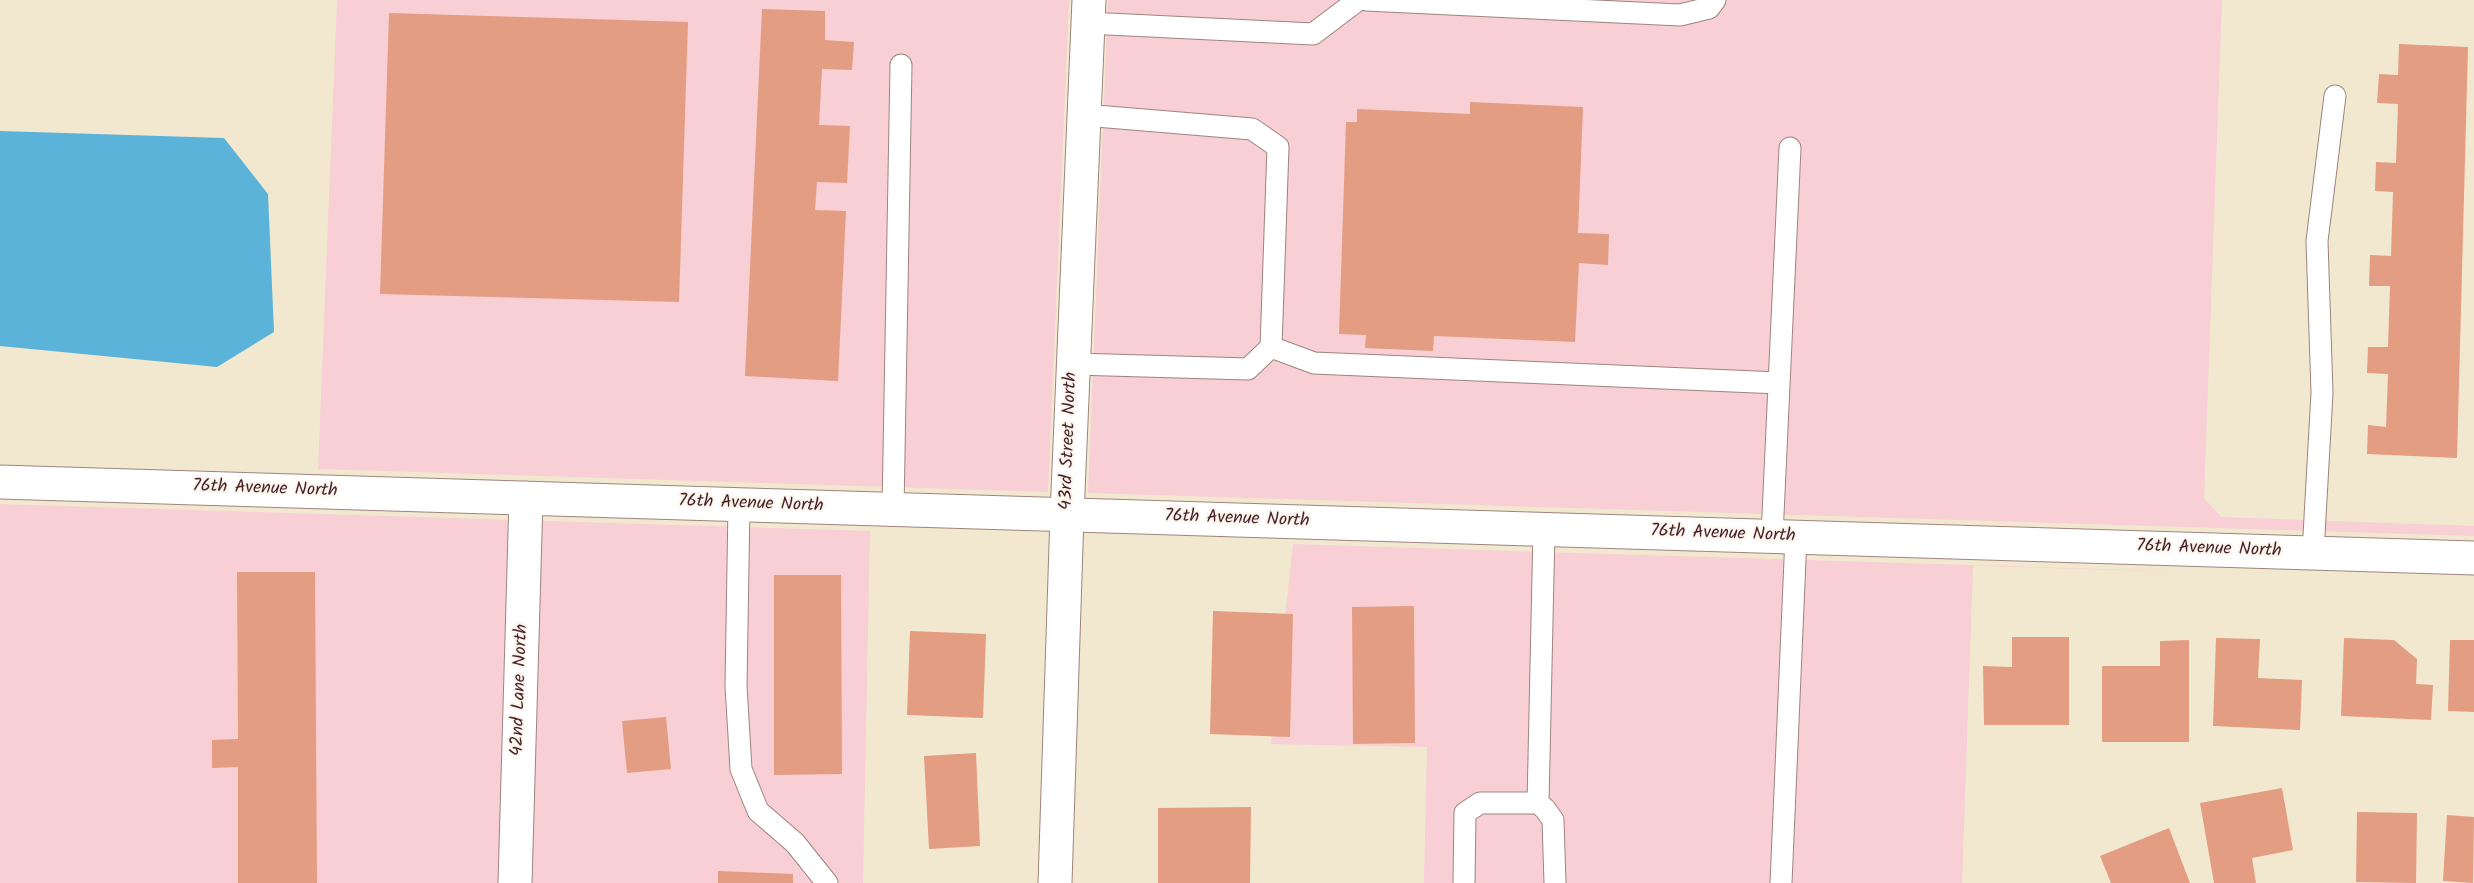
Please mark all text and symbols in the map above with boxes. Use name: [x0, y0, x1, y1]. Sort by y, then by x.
street label: 43rd Street North: [1057, 372, 1083, 510]
street label: 76th Avenue North: [192, 477, 338, 503]
street label: 76th Avenue North: [678, 492, 824, 518]
street label: 76th Avenue North: [1164, 507, 1310, 533]
street label: 76th Avenue North: [1650, 522, 1796, 548]
street label: 76th Avenue North: [2136, 537, 2282, 563]
street label: 42nd Lane North: [508, 624, 534, 756]

